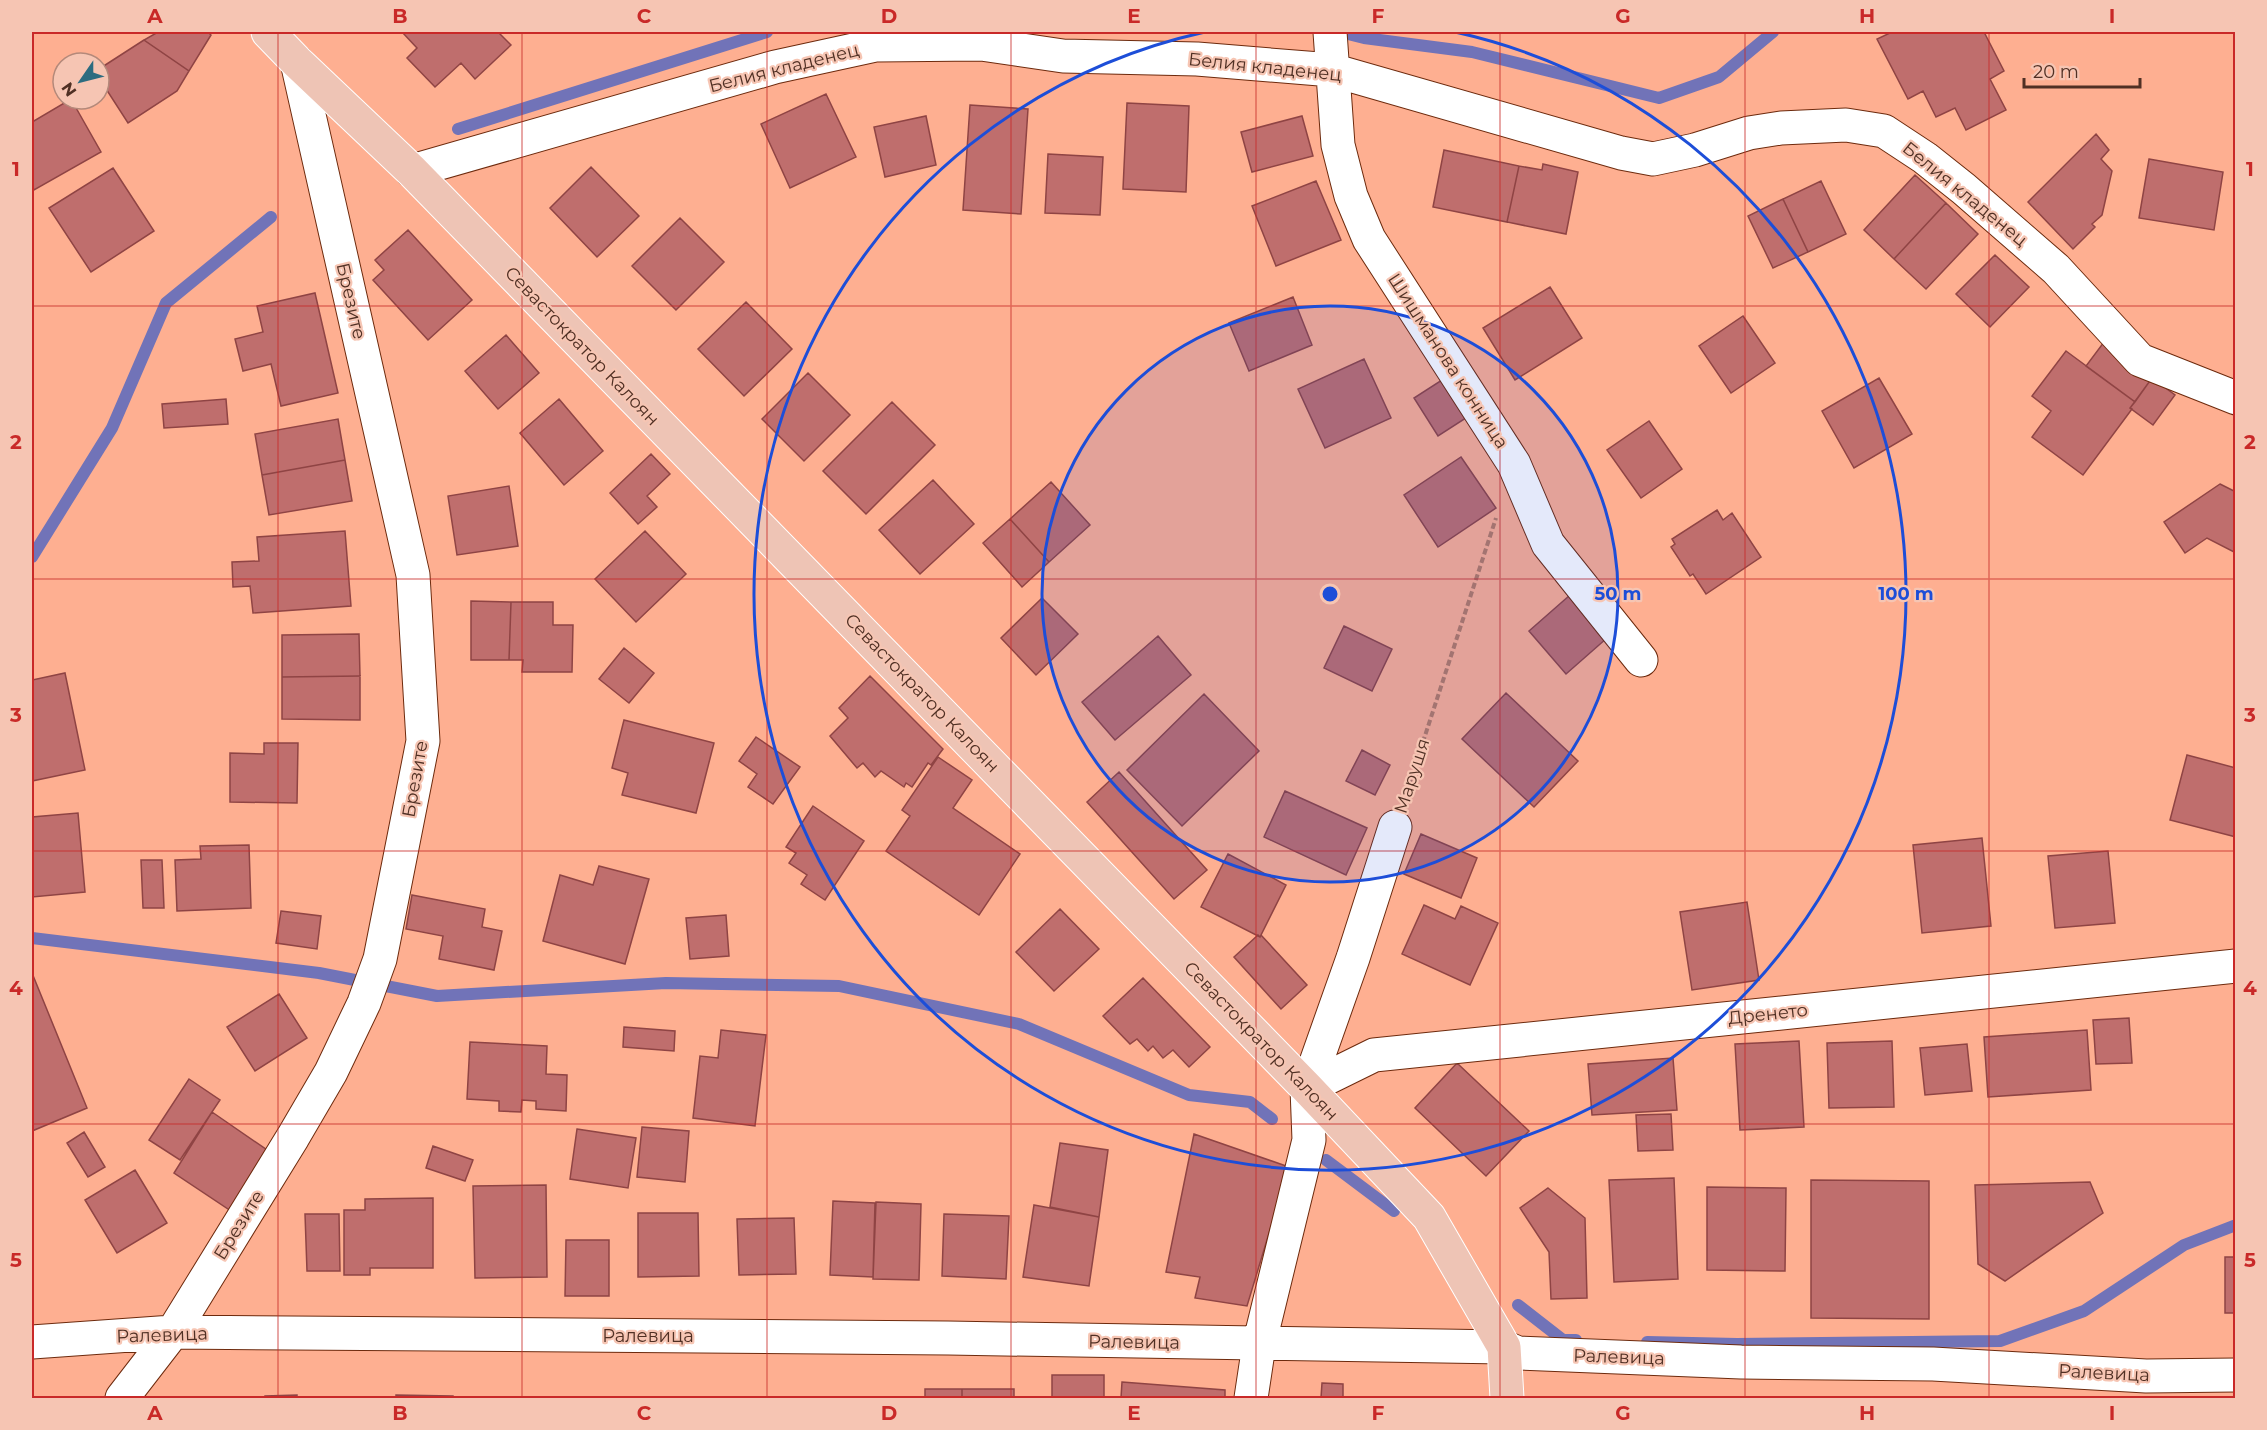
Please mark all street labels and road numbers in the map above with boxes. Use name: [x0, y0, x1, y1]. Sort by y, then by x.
street label: Белия кладенец: [707, 39, 861, 97]
street label: Белия кладенец: [1187, 48, 1343, 86]
street label: Белия кладенец: [1898, 137, 2032, 251]
street label: Брезите: [332, 261, 370, 341]
street label: Севастократор Калоян: [500, 262, 664, 430]
street label: Шишманова конница: [1383, 269, 1513, 453]
street label: Севастократор Калоян: [840, 609, 1004, 777]
street label: Марушя: [1390, 736, 1434, 816]
street label: Брезите: [397, 739, 433, 819]
street label: Севастократор Калоян: [1179, 957, 1343, 1125]
street label: Дренето: [1727, 999, 1809, 1029]
street label: Брезите: [209, 1186, 269, 1264]
street label: Ралевица: [116, 1322, 208, 1348]
street label: Ралевица: [602, 1325, 694, 1347]
street label: Ралевица: [1088, 1330, 1180, 1354]
street label: Ралевица: [1573, 1344, 1665, 1370]
street label: Ралевица: [2058, 1360, 2150, 1386]

